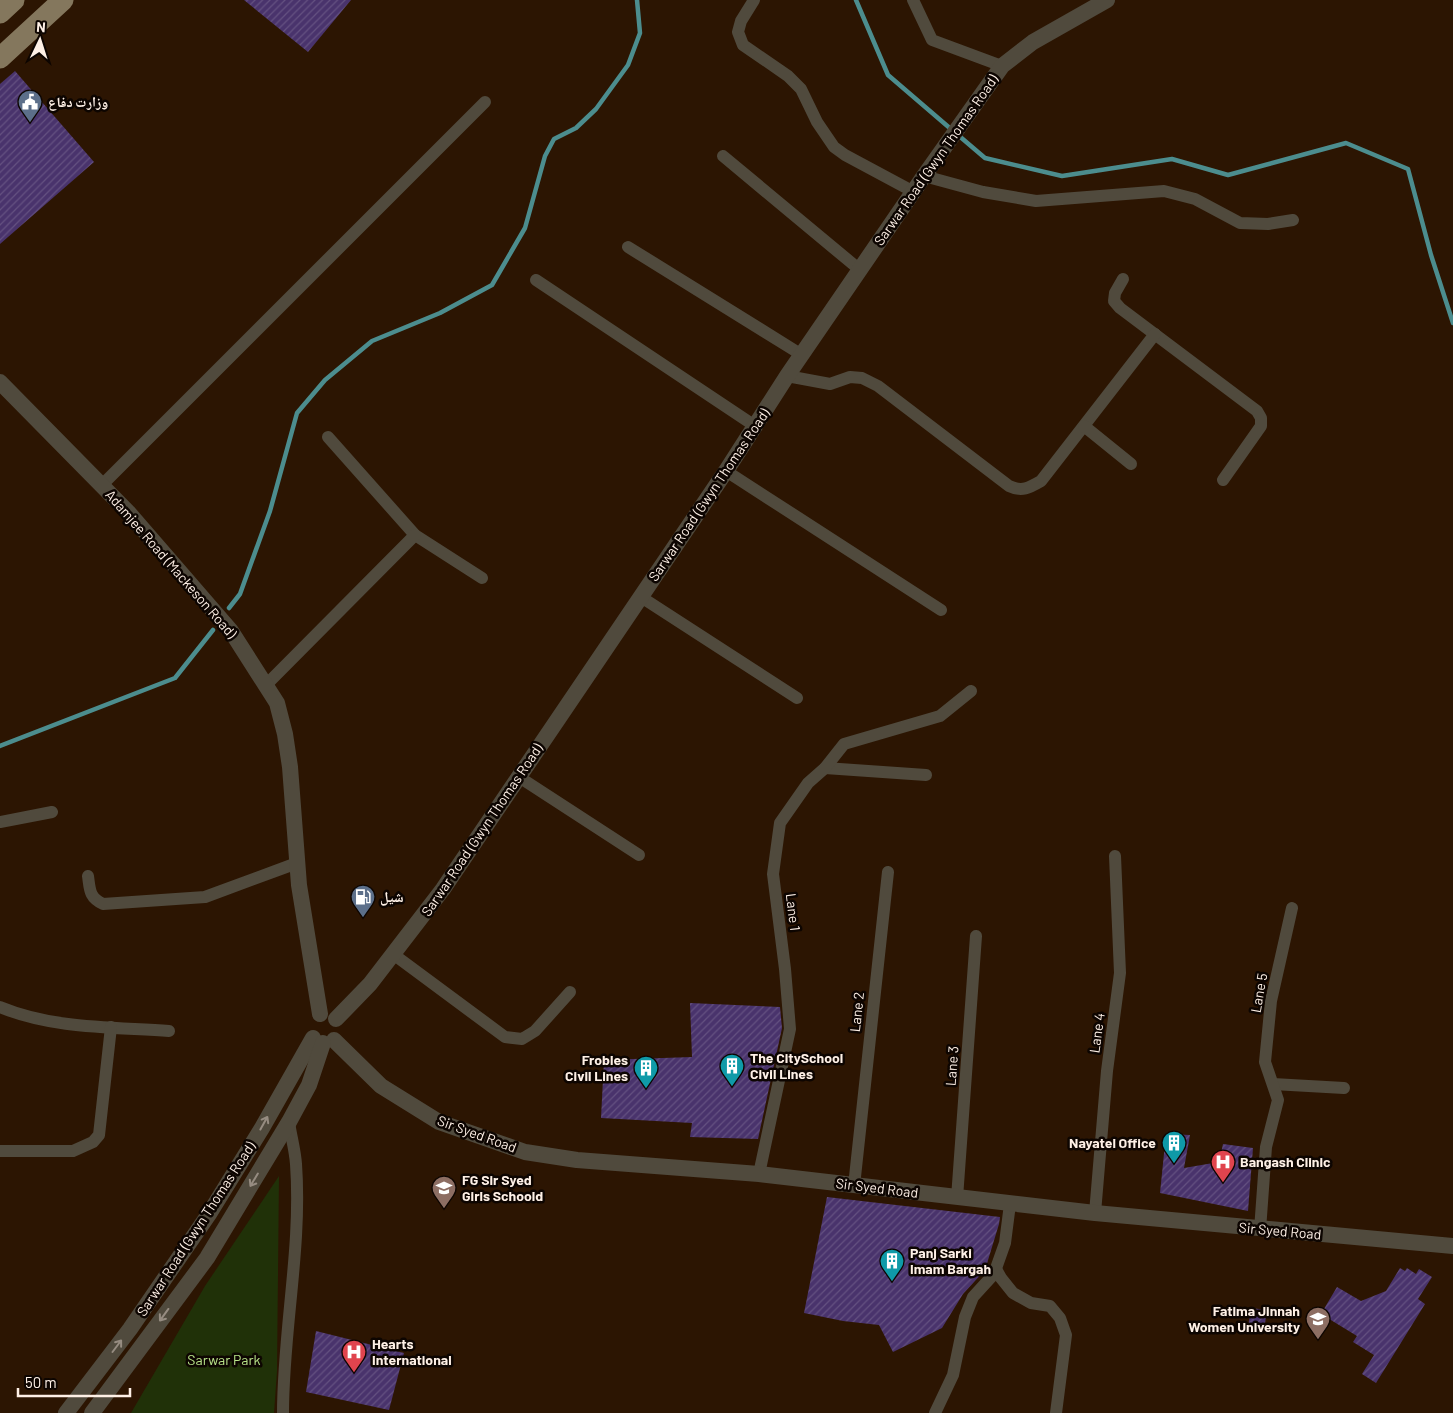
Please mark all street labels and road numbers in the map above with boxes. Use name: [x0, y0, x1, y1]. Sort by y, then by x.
street label: Sarwar Road (Gwyn Thomas Road): [870, 71, 1001, 248]
street label: Sarwar Road (Gwyn Thomas Road): [644, 405, 773, 584]
street label: Adamjee Road (Mackeson Road): [102, 486, 241, 642]
street label: Sarwar Road (Gwyn Thomas Road): [417, 740, 546, 919]
street label: Lane 1: [783, 892, 804, 932]
street label: Lane 5: [1247, 972, 1270, 1014]
street label: Lane 2: [846, 991, 867, 1033]
street label: Lane 4: [1085, 1012, 1108, 1054]
street label: Lane 3: [942, 1045, 961, 1087]
street label: Sir Syed Road: [435, 1111, 519, 1156]
street label: Sarwar Road (Gwyn Thomas Road): [133, 1138, 259, 1319]
street label: Sir Syed Road: [835, 1174, 919, 1201]
street label: Sir Syed Road: [1238, 1218, 1322, 1243]

